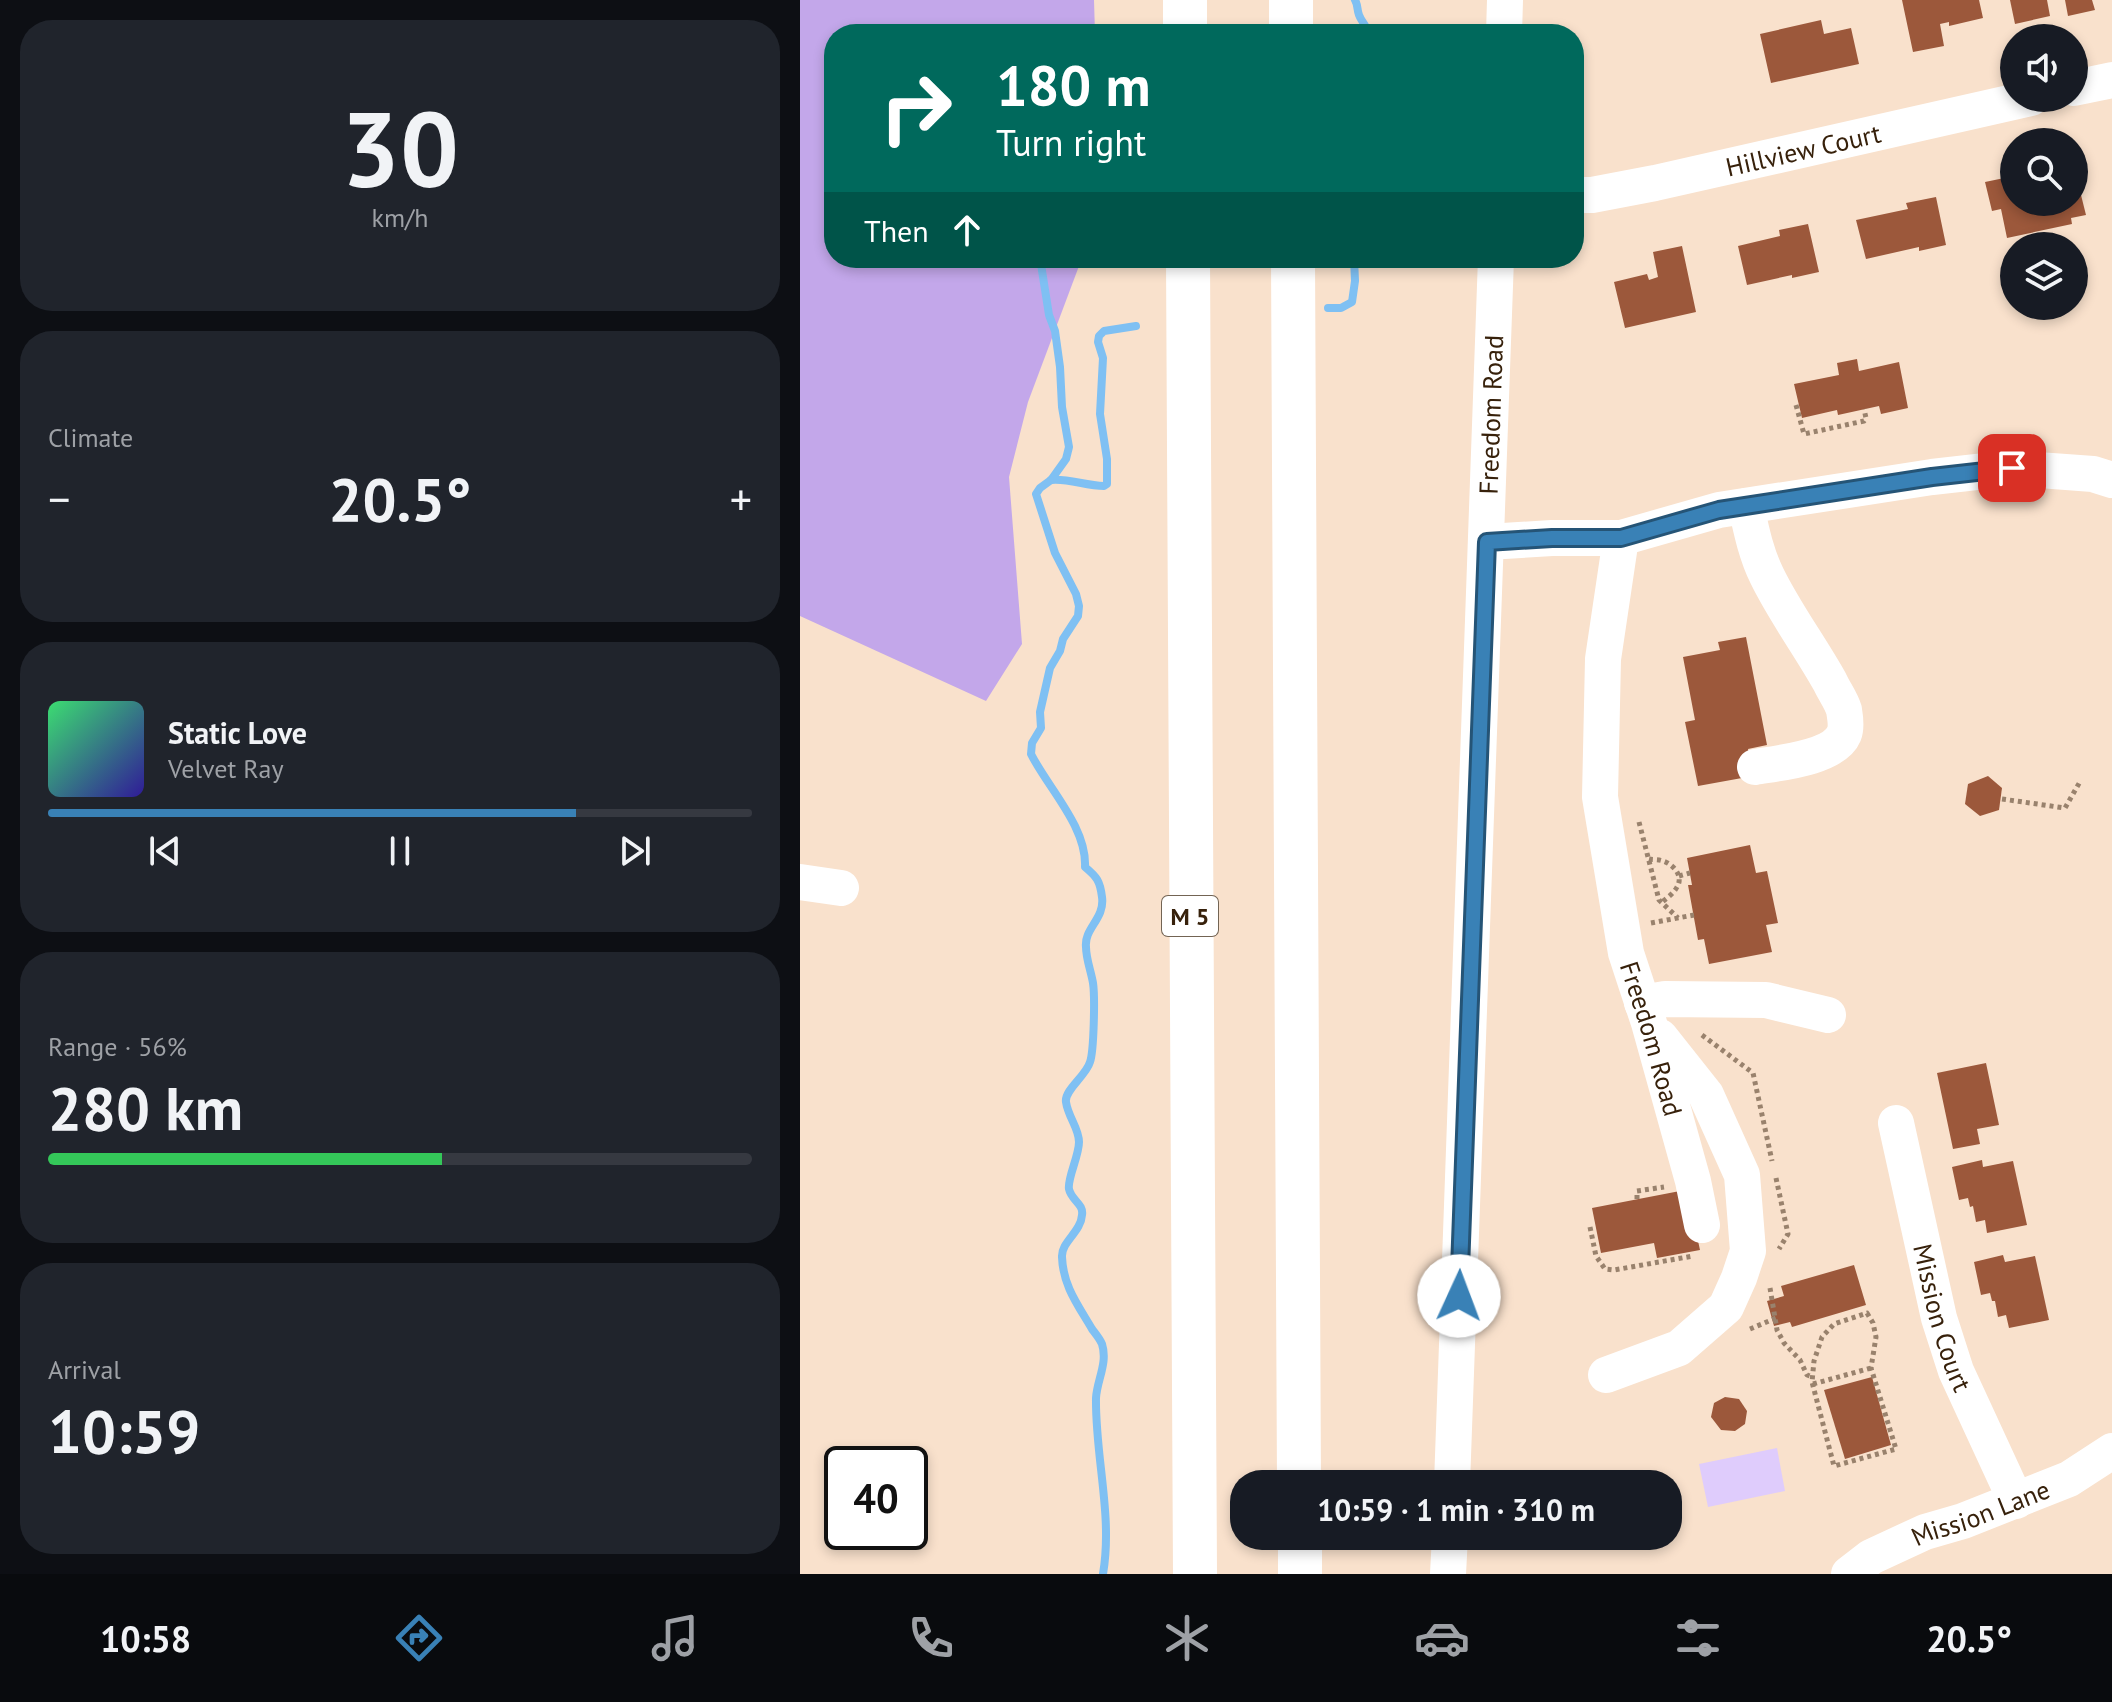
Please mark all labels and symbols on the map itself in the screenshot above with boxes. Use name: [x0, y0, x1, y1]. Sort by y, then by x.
street label: Hillview Court: [1722, 116, 1884, 183]
street label: Freedom Road: [1471, 334, 1510, 495]
pin: [1978, 434, 2046, 502]
road number: M 5: [1162, 896, 1218, 936]
street label: Freedom Road: [1613, 957, 1691, 1119]
street label: Mission Court: [1907, 1241, 1980, 1397]
position arrow: [1417, 1254, 1501, 1338]
speed limit sign: 40: [824, 1446, 928, 1550]
street label: Mission Lane: [1906, 1472, 2054, 1553]

